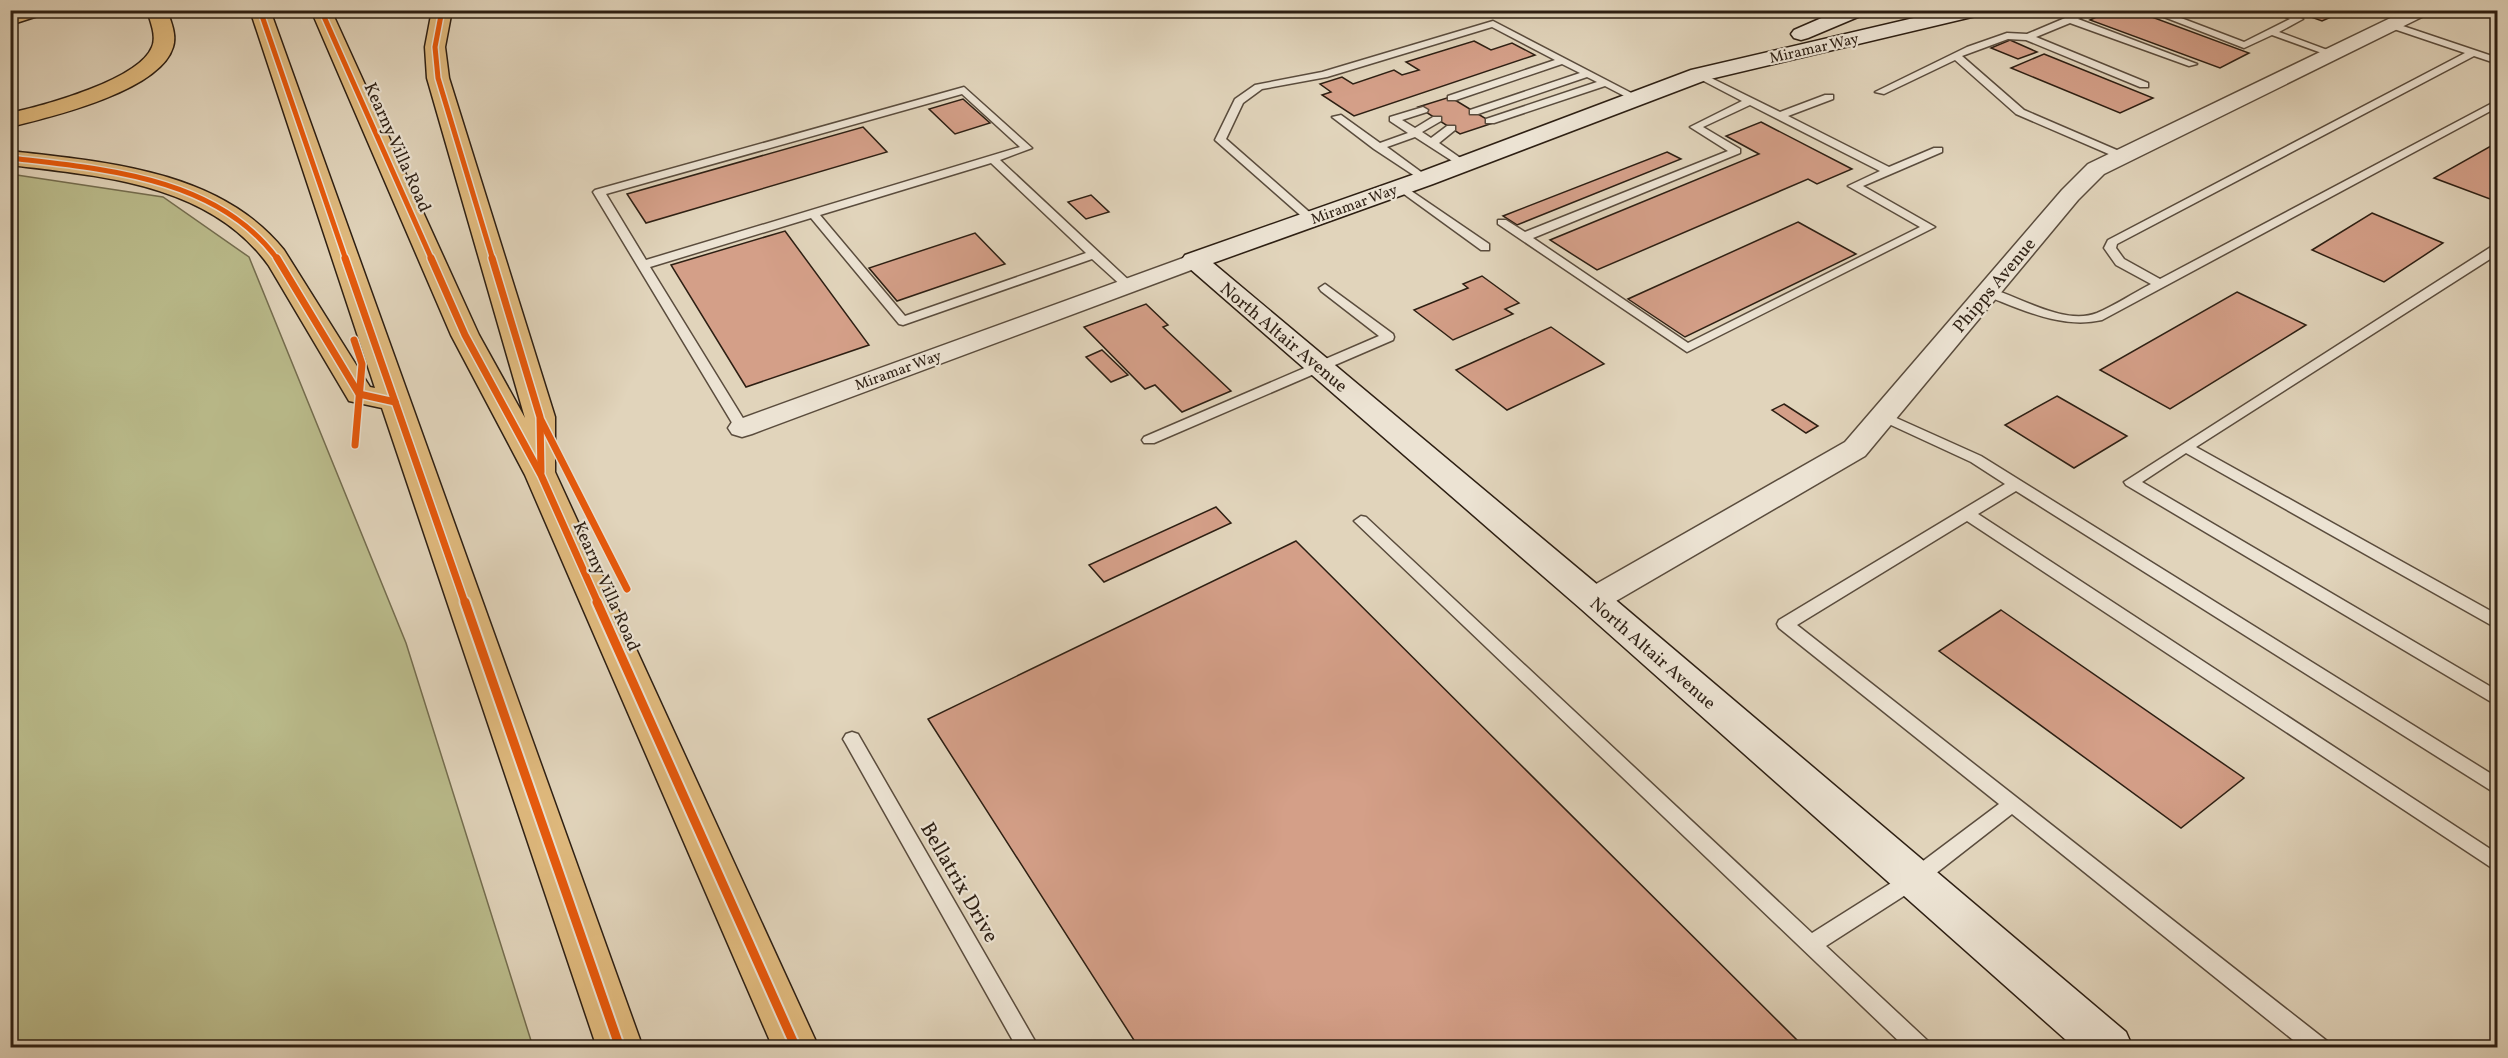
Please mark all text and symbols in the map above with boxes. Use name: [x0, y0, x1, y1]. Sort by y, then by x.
street label: Miramar Way: [1768, 29, 1861, 70]
street label: Kearny Villa Road: [357, 79, 436, 216]
street label: Miramar Way: [1308, 180, 1401, 231]
street label: Phipps Avenue: [1948, 233, 2042, 339]
street label: North Altair Avenue: [1214, 277, 1352, 399]
street label: Miramar Way: [852, 346, 945, 397]
street label: Kearny Villa Road: [566, 518, 645, 655]
street label: North Altair Avenue: [1583, 592, 1721, 716]
street label: Bellatrix Drive: [912, 817, 1005, 948]

